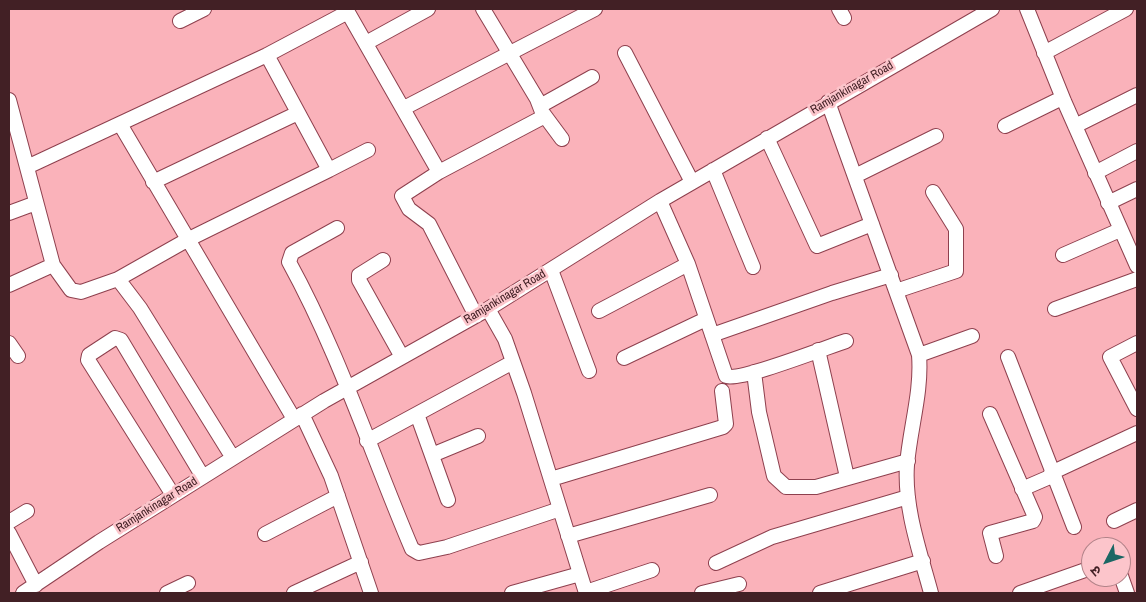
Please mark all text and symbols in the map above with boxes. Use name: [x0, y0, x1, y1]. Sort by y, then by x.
street label: Ramjankinagar Road: [808, 59, 896, 117]
street label: Ramjankinagar Road: [461, 267, 549, 327]
street label: Ramjankinagar Road: [114, 474, 200, 536]
north arrow: [1081, 537, 1131, 587]
text: उ: [1086, 562, 1105, 580]

